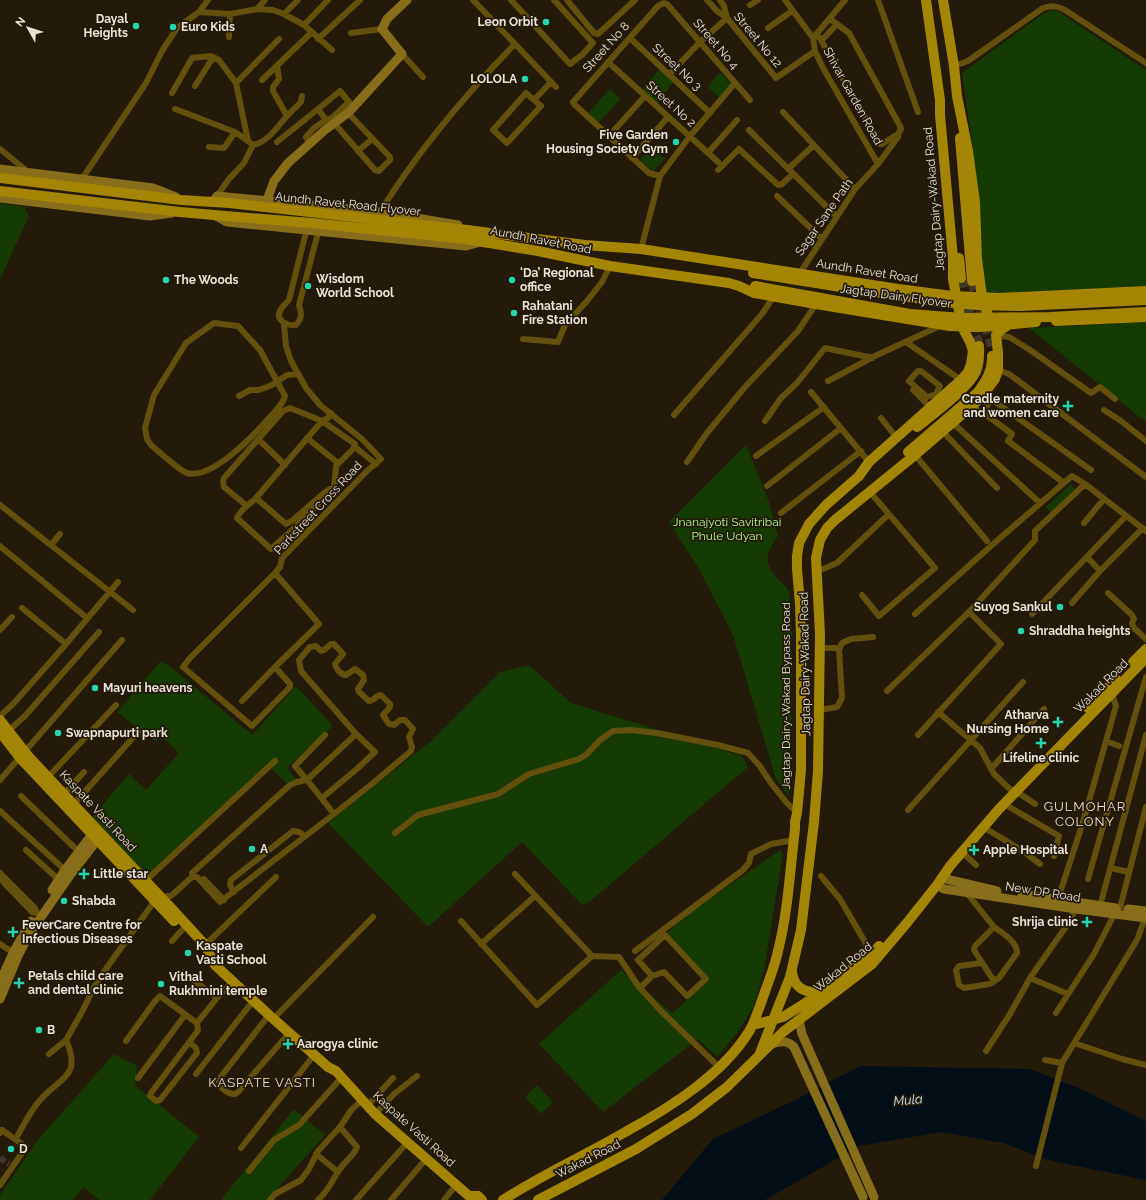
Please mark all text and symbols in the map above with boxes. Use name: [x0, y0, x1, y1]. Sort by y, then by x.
north arrow: [8, 8, 48, 48]
street label: Street No 12: [731, 10, 785, 70]
place label: Dayal Heights: [84, 12, 128, 40]
text: N: [13, 15, 28, 29]
place label: Leon Orbit: [478, 15, 538, 29]
street label: Street No 4: [690, 16, 742, 72]
marker: Leon Orbit: [541, 17, 551, 27]
street label: Street No 8: [580, 19, 632, 75]
place label: Euro Kids: [181, 20, 235, 34]
marker: Dayal Heights: [131, 21, 141, 31]
marker: Euro Kids: [168, 22, 178, 32]
street label: Street No 3: [650, 41, 704, 93]
street label: Shivar Garden Road: [820, 45, 886, 147]
place label: LOLOLA: [470, 72, 518, 86]
marker: LOLOLA: [520, 74, 530, 84]
street label: Street No 2: [643, 78, 699, 130]
street label: Jagtap Dairy-Wakad Road: [921, 127, 947, 271]
place label: Five Garden Housing Society Gym: [546, 128, 668, 156]
marker: Five Garden Housing Society Gym: [671, 137, 681, 147]
street label: Sagar Sane Path: [792, 176, 856, 258]
street label: Aundh Ravet Road Flyover: [274, 189, 422, 219]
street label: Aundh Ravet Road: [489, 223, 593, 257]
street label: Aundh Ravet Road: [815, 256, 919, 286]
place label: ‘Da’ Regional office: [520, 266, 594, 294]
place label: Wisdom World School: [316, 272, 394, 300]
place label: The Woods: [174, 273, 238, 287]
marker: The Woods: [161, 275, 171, 285]
marker: ‘Da’ Regional office: [507, 275, 517, 285]
marker: Wisdom World School: [303, 281, 313, 291]
street label: Jagtap Dairy Flyover: [839, 281, 953, 311]
place label: Rahatani Fire Station: [522, 299, 587, 327]
marker: Rahatani Fire Station: [509, 308, 519, 318]
place label: Cradle maternity and women care: [962, 392, 1059, 420]
marker: Cradle maternity and women care: [1062, 400, 1074, 412]
street label: Parkstreet Cross Road: [271, 459, 365, 557]
park label: Jnanajyoti Savitribai Phule Udyan: [673, 515, 781, 543]
street label: Jagtap Dairy-Wakad Road: [797, 592, 813, 736]
place label: Suyog Sankul: [974, 600, 1052, 614]
street label: Jagtap Dairy-Wakad Bypass Road: [779, 602, 793, 790]
marker: Suyog Sankul: [1055, 602, 1065, 612]
place label: Shraddha heights: [1029, 624, 1131, 638]
marker: Shraddha heights: [1016, 626, 1026, 636]
street label: Wakad Road: [1071, 656, 1131, 716]
place label: Mayuri heavens: [103, 681, 192, 695]
marker: Mayuri heavens: [90, 683, 100, 693]
place label: Atharva Nursing Home: [967, 708, 1049, 736]
marker: Atharva Nursing Home: [1052, 716, 1064, 728]
place label: Swapnapurti park: [66, 726, 168, 740]
marker: Swapnapurti park: [53, 728, 63, 738]
marker: Lifeline clinic: [1035, 737, 1047, 749]
place label: Lifeline clinic: [1003, 751, 1079, 765]
street label: Kaspate Vasti Road: [57, 767, 139, 855]
district label: GULMOHAR COLONY: [1044, 799, 1126, 829]
place label: A: [260, 842, 269, 856]
place label: Apple Hospital: [983, 843, 1068, 857]
marker: A: [247, 844, 257, 854]
marker: Apple Hospital: [968, 844, 980, 856]
place label: Little star: [93, 867, 149, 881]
marker: Little star: [78, 868, 90, 880]
street label: New DP Road: [1004, 879, 1082, 905]
place label: Shabda: [72, 894, 116, 908]
marker: Shabda: [59, 896, 69, 906]
place label: Shrija clinic: [1012, 915, 1078, 929]
marker: Shrija clinic: [1081, 916, 1093, 928]
place label: FeverCare Centre for Infectious Diseases: [22, 918, 142, 946]
marker: FeverCare Centre for Infectious Diseases: [7, 926, 19, 938]
place label: Kaspate Vasti School: [196, 939, 267, 967]
street label: Wakad Road: [811, 939, 875, 995]
marker: Kaspate Vasti School: [183, 948, 193, 958]
place label: Petals child care and dental clinic: [28, 969, 124, 997]
place label: Vithal Rukhmini temple: [169, 970, 267, 998]
marker: Petals child care and dental clinic: [13, 977, 25, 989]
marker: Vithal Rukhmini temple: [156, 979, 166, 989]
place label: B: [47, 1023, 55, 1037]
marker: B: [34, 1025, 44, 1035]
place label: Aarogya clinic: [297, 1037, 378, 1051]
marker: Aarogya clinic: [282, 1038, 294, 1050]
district label: KASPATE VASTI: [208, 1075, 316, 1090]
street label: Kaspate Vasti Road: [370, 1088, 458, 1170]
water label: Mula: [893, 1091, 924, 1109]
street label: Wakad Road: [553, 1137, 623, 1181]
place label: D: [19, 1142, 28, 1156]
marker: D: [6, 1144, 16, 1154]

